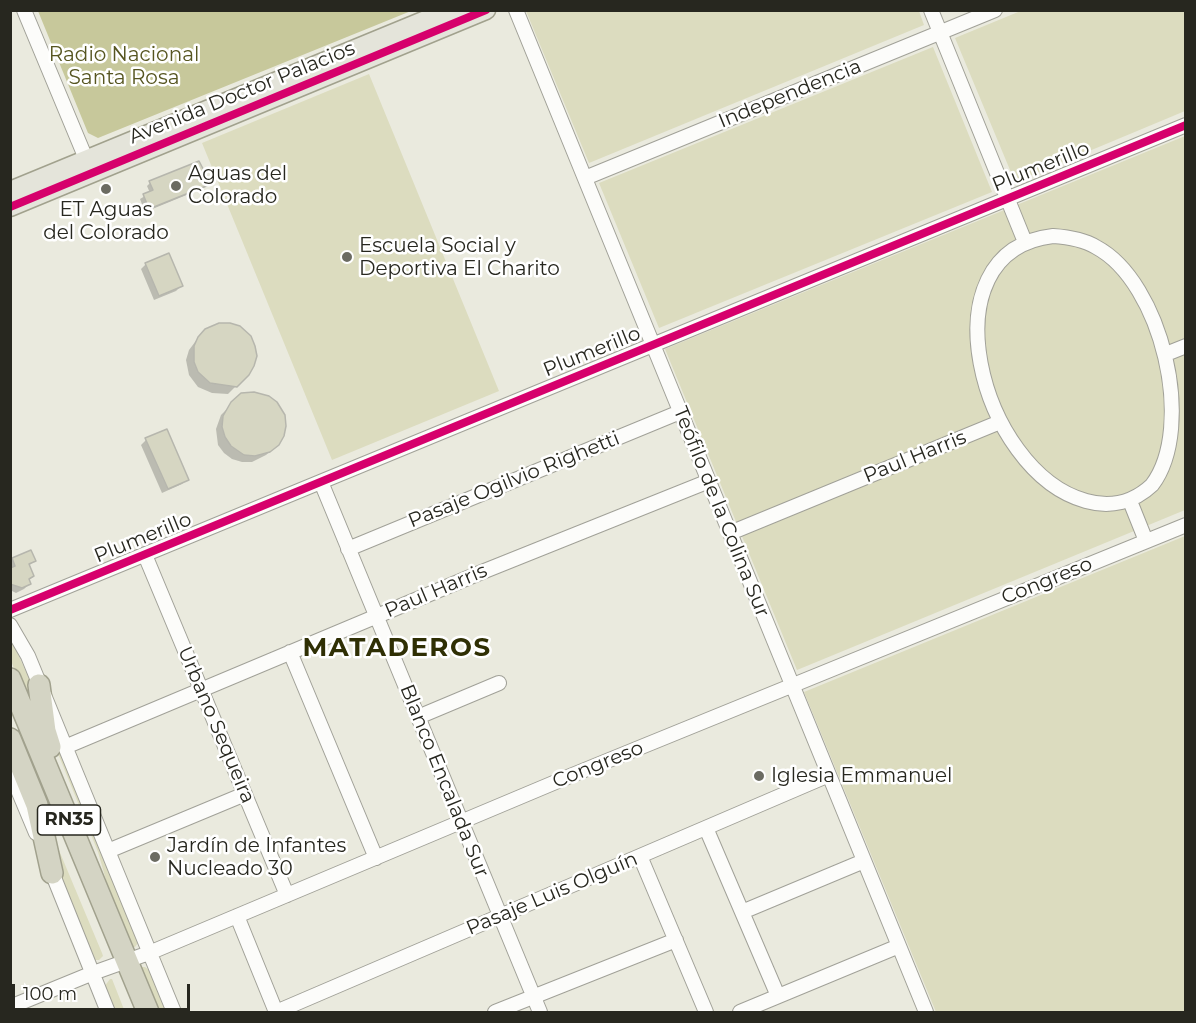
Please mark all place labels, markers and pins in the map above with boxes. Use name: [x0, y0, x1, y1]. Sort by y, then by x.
place label: Aguas del Colorado: [188, 162, 287, 209]
marker: Aguas del Colorado: [169, 179, 183, 193]
marker: ET Aguas del Colorado: [99, 182, 113, 196]
place label: ET Aguas del Colorado: [43, 198, 169, 245]
place label: Escuela Social y Deportiva El Charito: [359, 234, 560, 281]
marker: Escuela Social y Deportiva El Charito: [340, 250, 354, 264]
place label: Iglesia Emmanuel: [771, 764, 952, 788]
marker: Iglesia Emmanuel: [752, 769, 766, 783]
place label: Jardín de Infantes Nucleado 30: [167, 834, 346, 881]
marker: Jardín de Infantes Nucleado 30: [148, 850, 162, 864]

